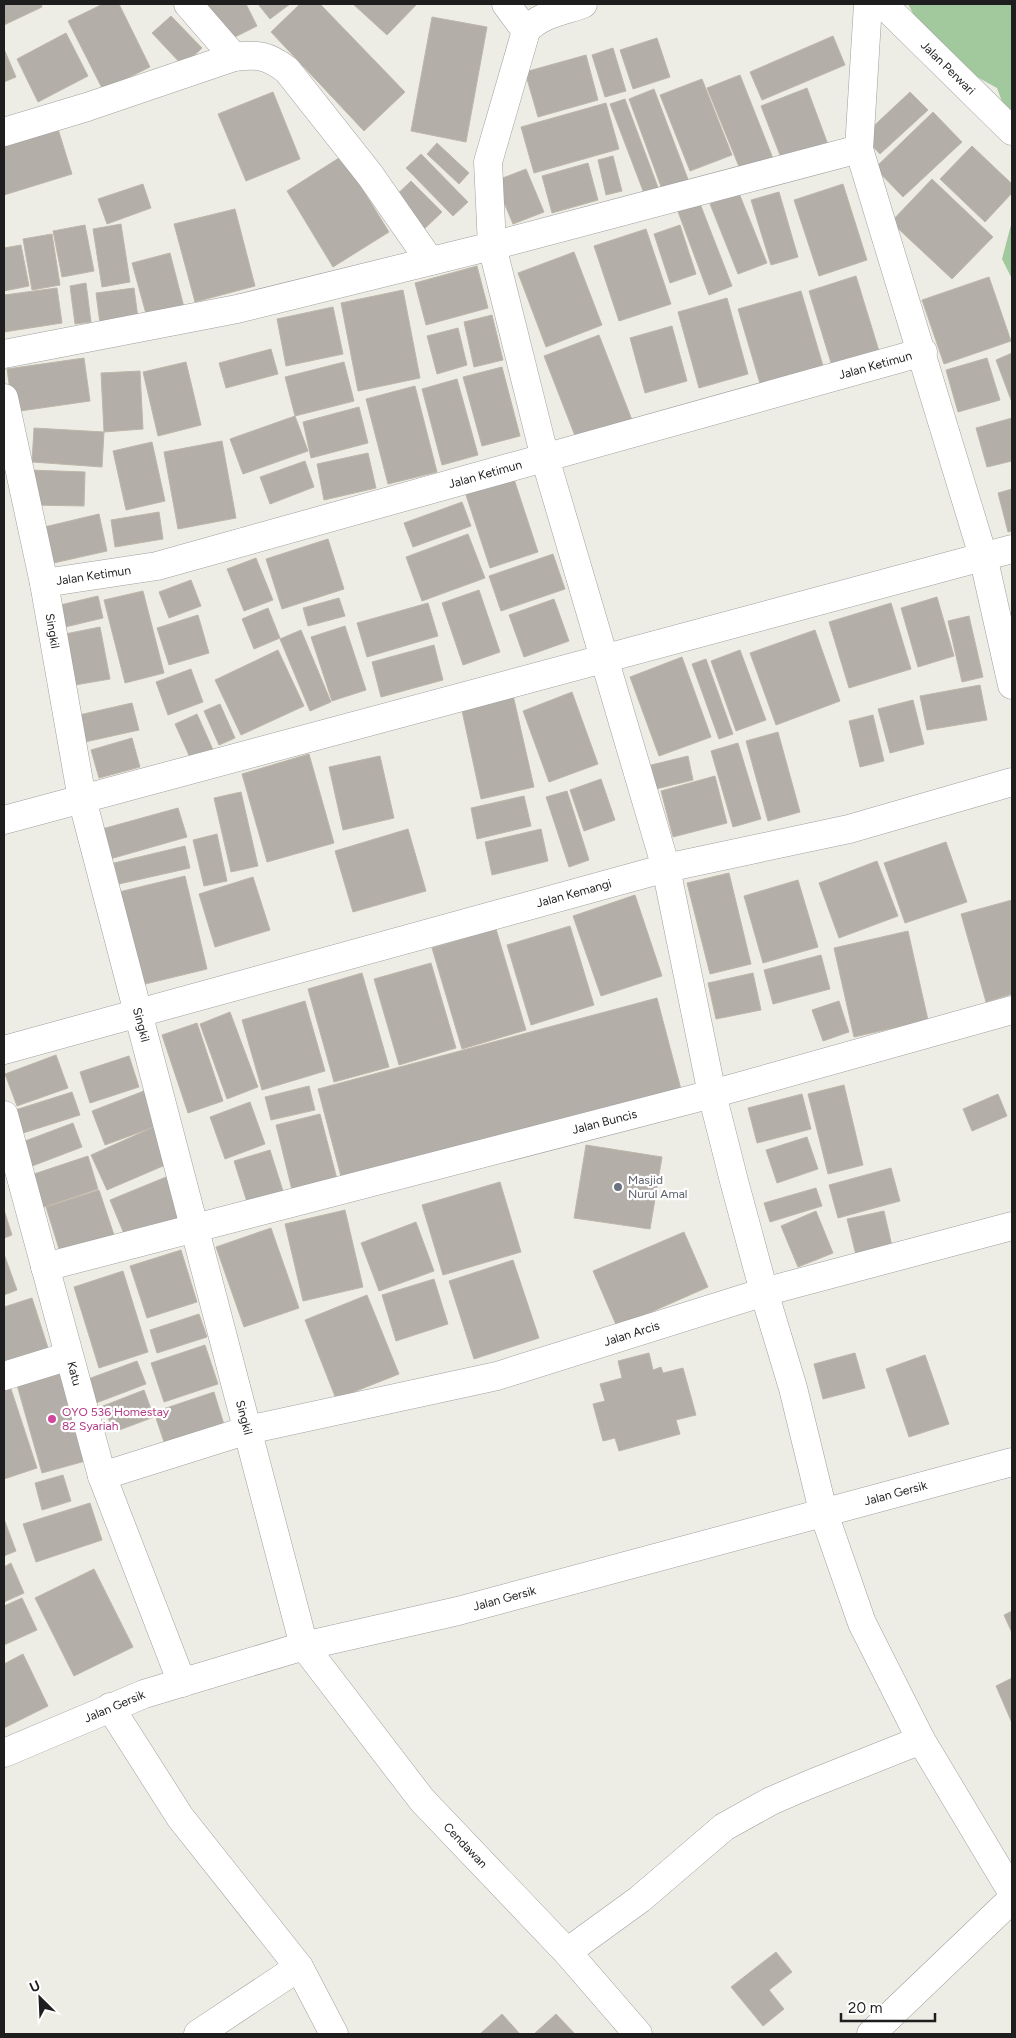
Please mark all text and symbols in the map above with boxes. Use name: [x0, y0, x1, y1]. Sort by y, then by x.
street label: Jalan Perwari: [918, 38, 978, 98]
street label: Jalan Ketimun: [837, 348, 914, 382]
street label: Jalan Ketimun: [447, 457, 524, 491]
street label: Jalan Ketimun: [55, 563, 132, 588]
street label: Singkil: [42, 612, 62, 650]
street label: Jalan Kemangi: [535, 876, 613, 910]
street label: Singkil: [130, 1006, 152, 1044]
street label: Jalan Buncis: [571, 1107, 639, 1137]
place label: Masjid Nurul Amal: [628, 1173, 687, 1201]
marker: Masjid Nurul Amal: [612, 1181, 624, 1193]
street label: Jalan Arcis: [602, 1318, 662, 1349]
street label: Katu: [64, 1360, 84, 1387]
street label: Singkil: [233, 1399, 255, 1436]
place label: OYO 536 Homestay 82 Syariah: [62, 1405, 170, 1433]
marker: OYO 536 Homestay 82 Syariah: [46, 1413, 58, 1425]
street label: Jalan Gersik: [862, 1478, 929, 1508]
street label: Jalan Gersik: [471, 1583, 538, 1614]
street label: Jalan Gersik: [82, 1687, 147, 1725]
street label: Cendawan: [441, 1820, 490, 1871]
north arrow: [15, 1973, 65, 2023]
text: U: [27, 1977, 43, 1996]
scale bar: [841, 1990, 935, 2022]
text: 20 m: [848, 1999, 882, 2017]

